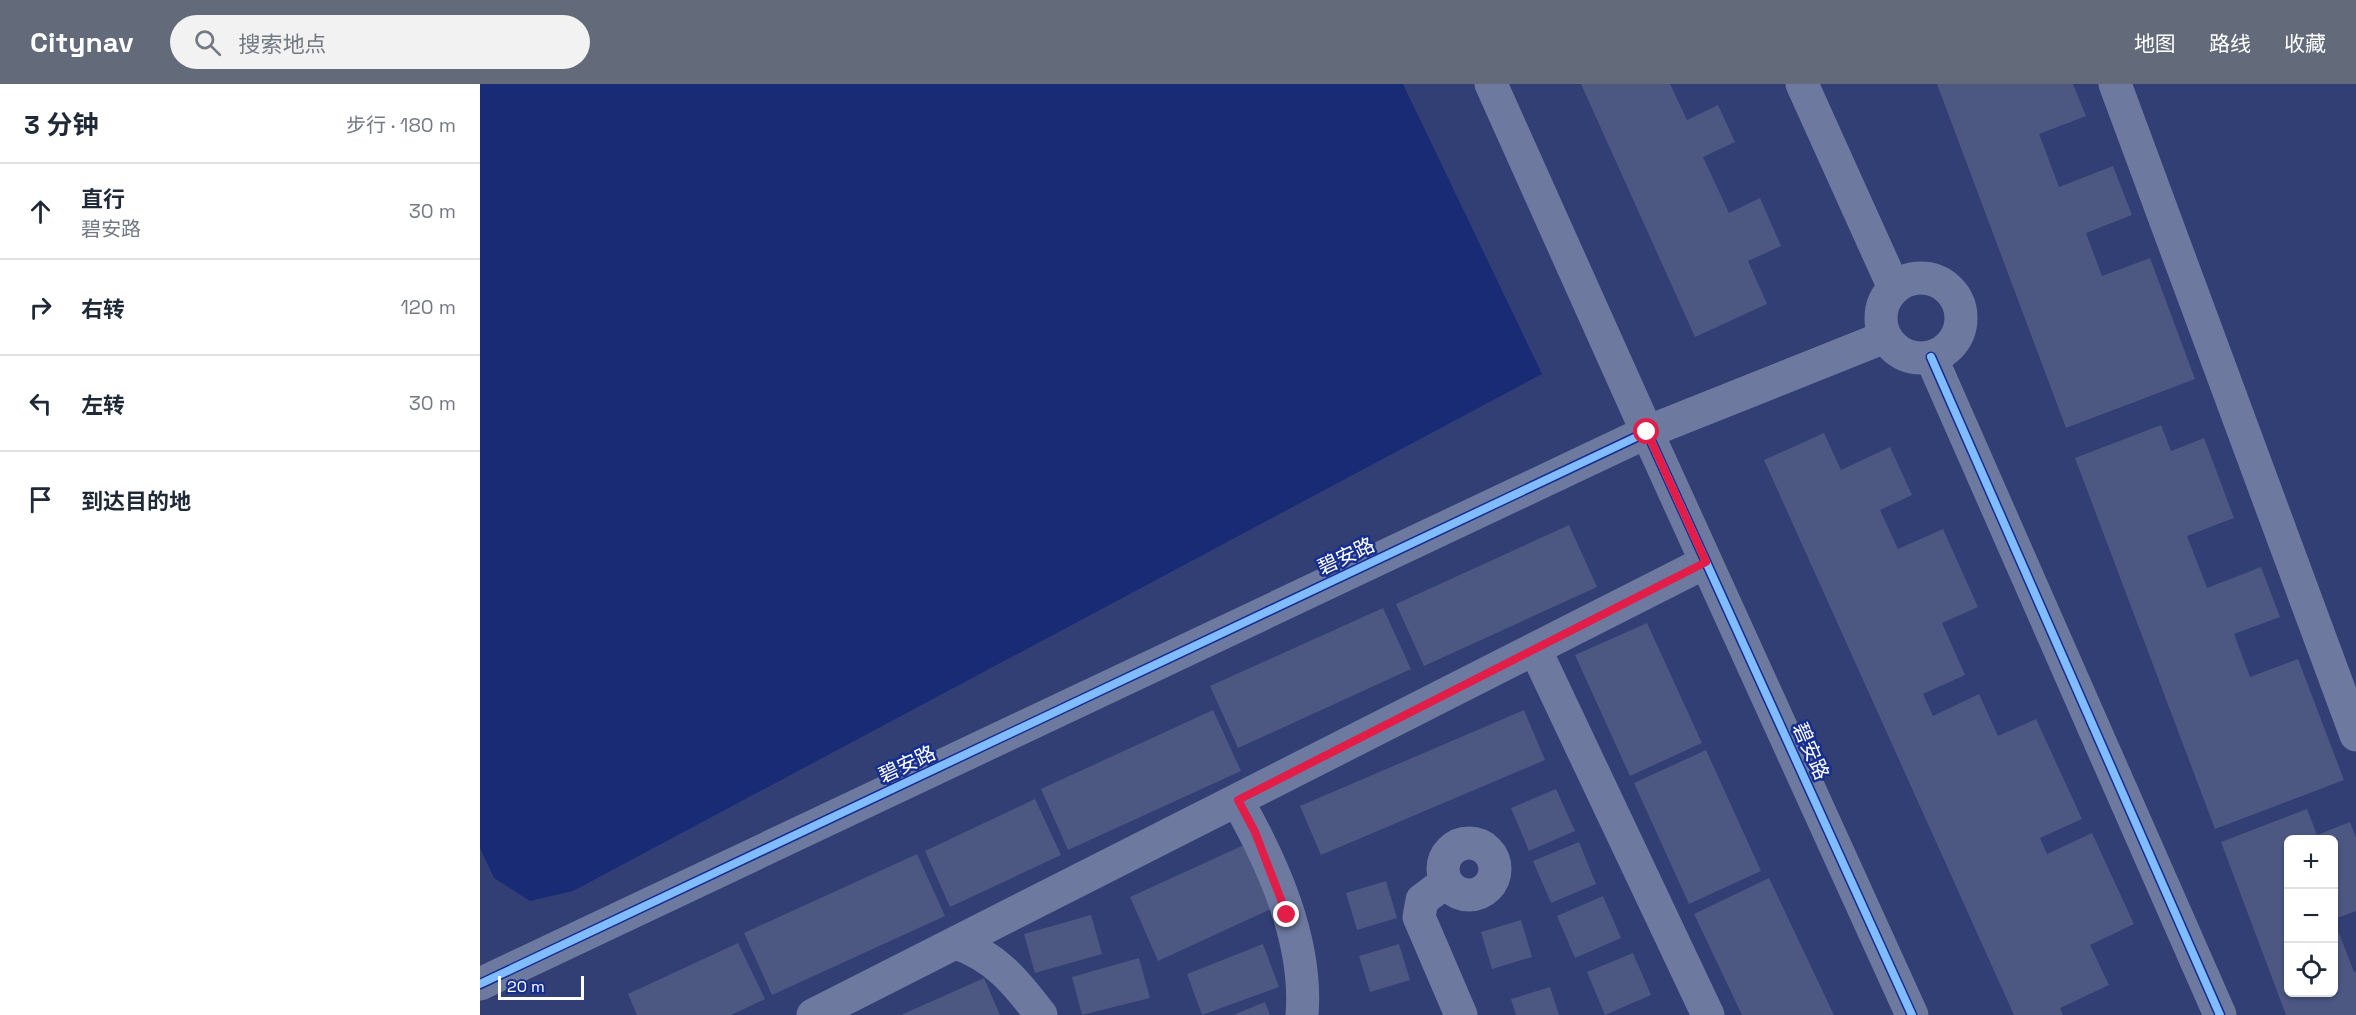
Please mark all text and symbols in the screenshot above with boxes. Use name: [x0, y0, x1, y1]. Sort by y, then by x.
search box: [170, 15, 590, 69]
text: Citynav: [30, 24, 134, 60]
icon: search: [191, 26, 224, 59]
text: 搜索地点: [239, 30, 327, 58]
text: 地图: [2134, 30, 2176, 57]
text: 路线: [2209, 30, 2251, 57]
text: 收藏: [2284, 30, 2326, 57]
text: 3 分钟: [24, 108, 98, 142]
text: 步行 · 180 m: [346, 112, 456, 138]
text: 直行: [81, 185, 125, 213]
icon: ahead: [24, 195, 57, 228]
text: 30 m: [409, 198, 456, 224]
text: 碧安路: [81, 216, 141, 242]
icon: right: [24, 291, 57, 324]
text: 120 m: [400, 294, 456, 320]
text: 右转: [81, 295, 125, 323]
icon: left: [24, 387, 57, 420]
text: 30 m: [409, 390, 456, 416]
text: 左转: [81, 391, 125, 419]
route start: [1633, 418, 1659, 444]
icon: arrive: [24, 483, 57, 516]
text: 到达目的地: [81, 487, 191, 515]
street label: 碧安路: [1313, 532, 1379, 580]
street label: 碧安路: [1787, 718, 1835, 784]
street label: 碧安路: [874, 740, 940, 788]
map controls: [2284, 835, 2338, 997]
button: +: [2284, 835, 2338, 889]
button: −: [2284, 889, 2338, 943]
route end: [1273, 901, 1299, 927]
button: locate: [2284, 943, 2338, 997]
scale bar: [498, 973, 584, 1000]
text: 20 m: [507, 976, 545, 997]

